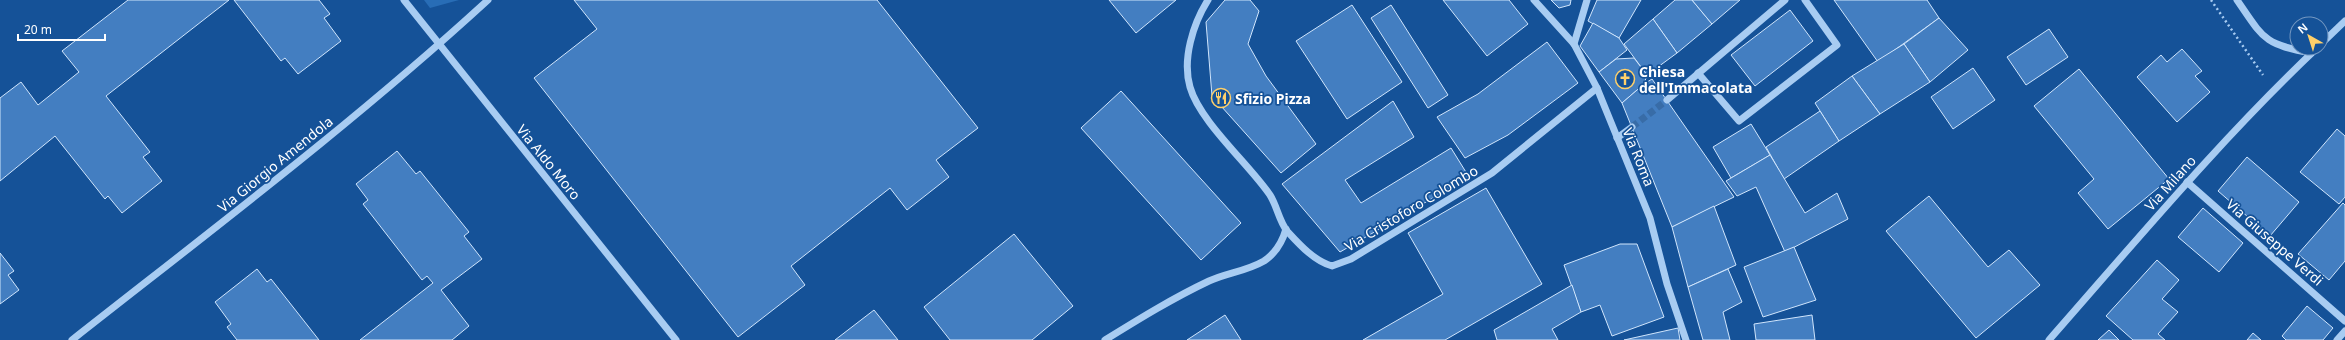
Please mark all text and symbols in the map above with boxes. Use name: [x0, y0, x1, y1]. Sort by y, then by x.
scale bar: [18, 16, 105, 42]
north arrow: [2289, 16, 2329, 56]
text: N: [2294, 19, 2311, 36]
text: 20 m: [24, 21, 52, 38]
place label: Chiesa dell'Immacolata: [1639, 62, 1752, 97]
church icon: Chiesa dell'Immacolata: [1614, 68, 1636, 90]
restaurant icon: Sfizio Pizza: [1210, 87, 1232, 109]
place label: Sfizio Pizza: [1235, 89, 1311, 108]
street label: Via Giorgio Amendola: [213, 112, 337, 216]
street label: Via Aldo Moro: [513, 120, 585, 204]
street label: Via Roma: [1619, 125, 1659, 189]
street label: Via Milano: [2140, 151, 2200, 215]
street label: Via Cristoforo Colombo: [1341, 161, 1481, 255]
street label: Via Giuseppe Verdi: [2222, 194, 2328, 290]

